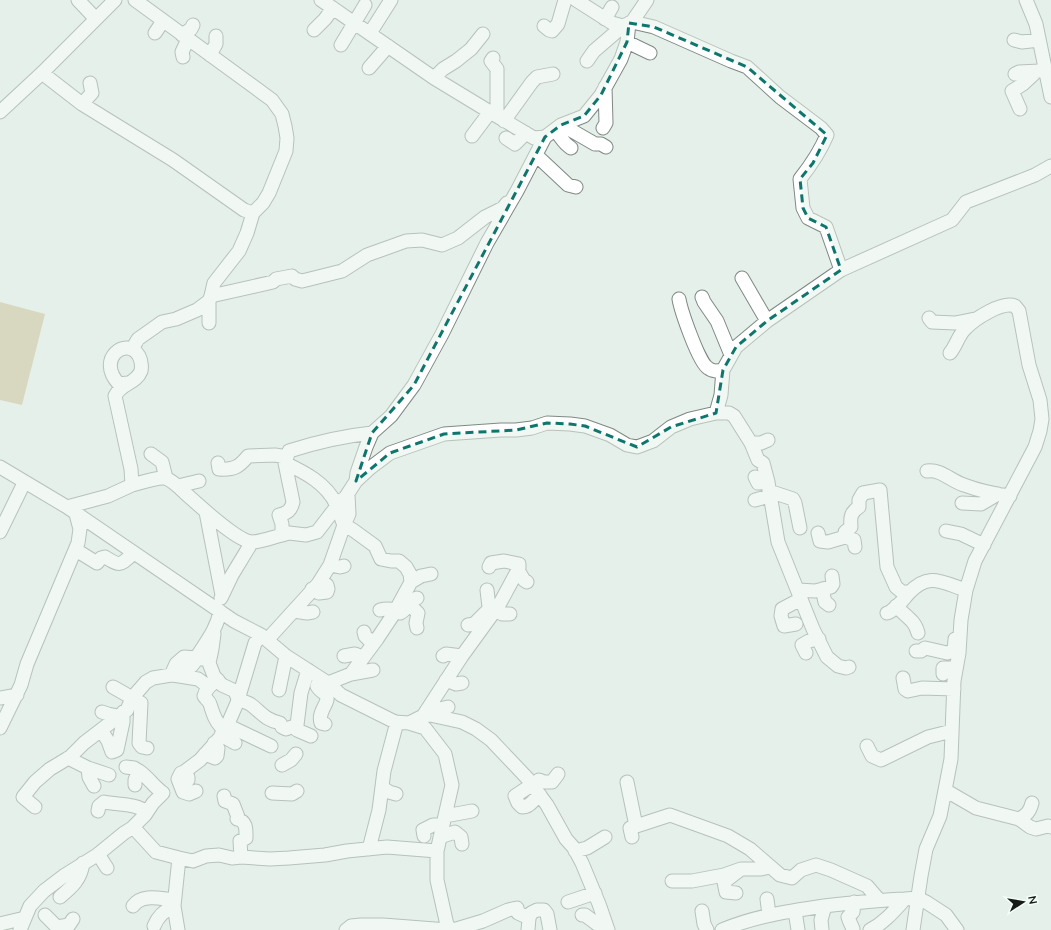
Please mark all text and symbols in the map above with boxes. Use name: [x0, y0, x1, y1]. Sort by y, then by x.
north arrow: [1003, 882, 1043, 922]
text: N: [1025, 894, 1040, 905]

